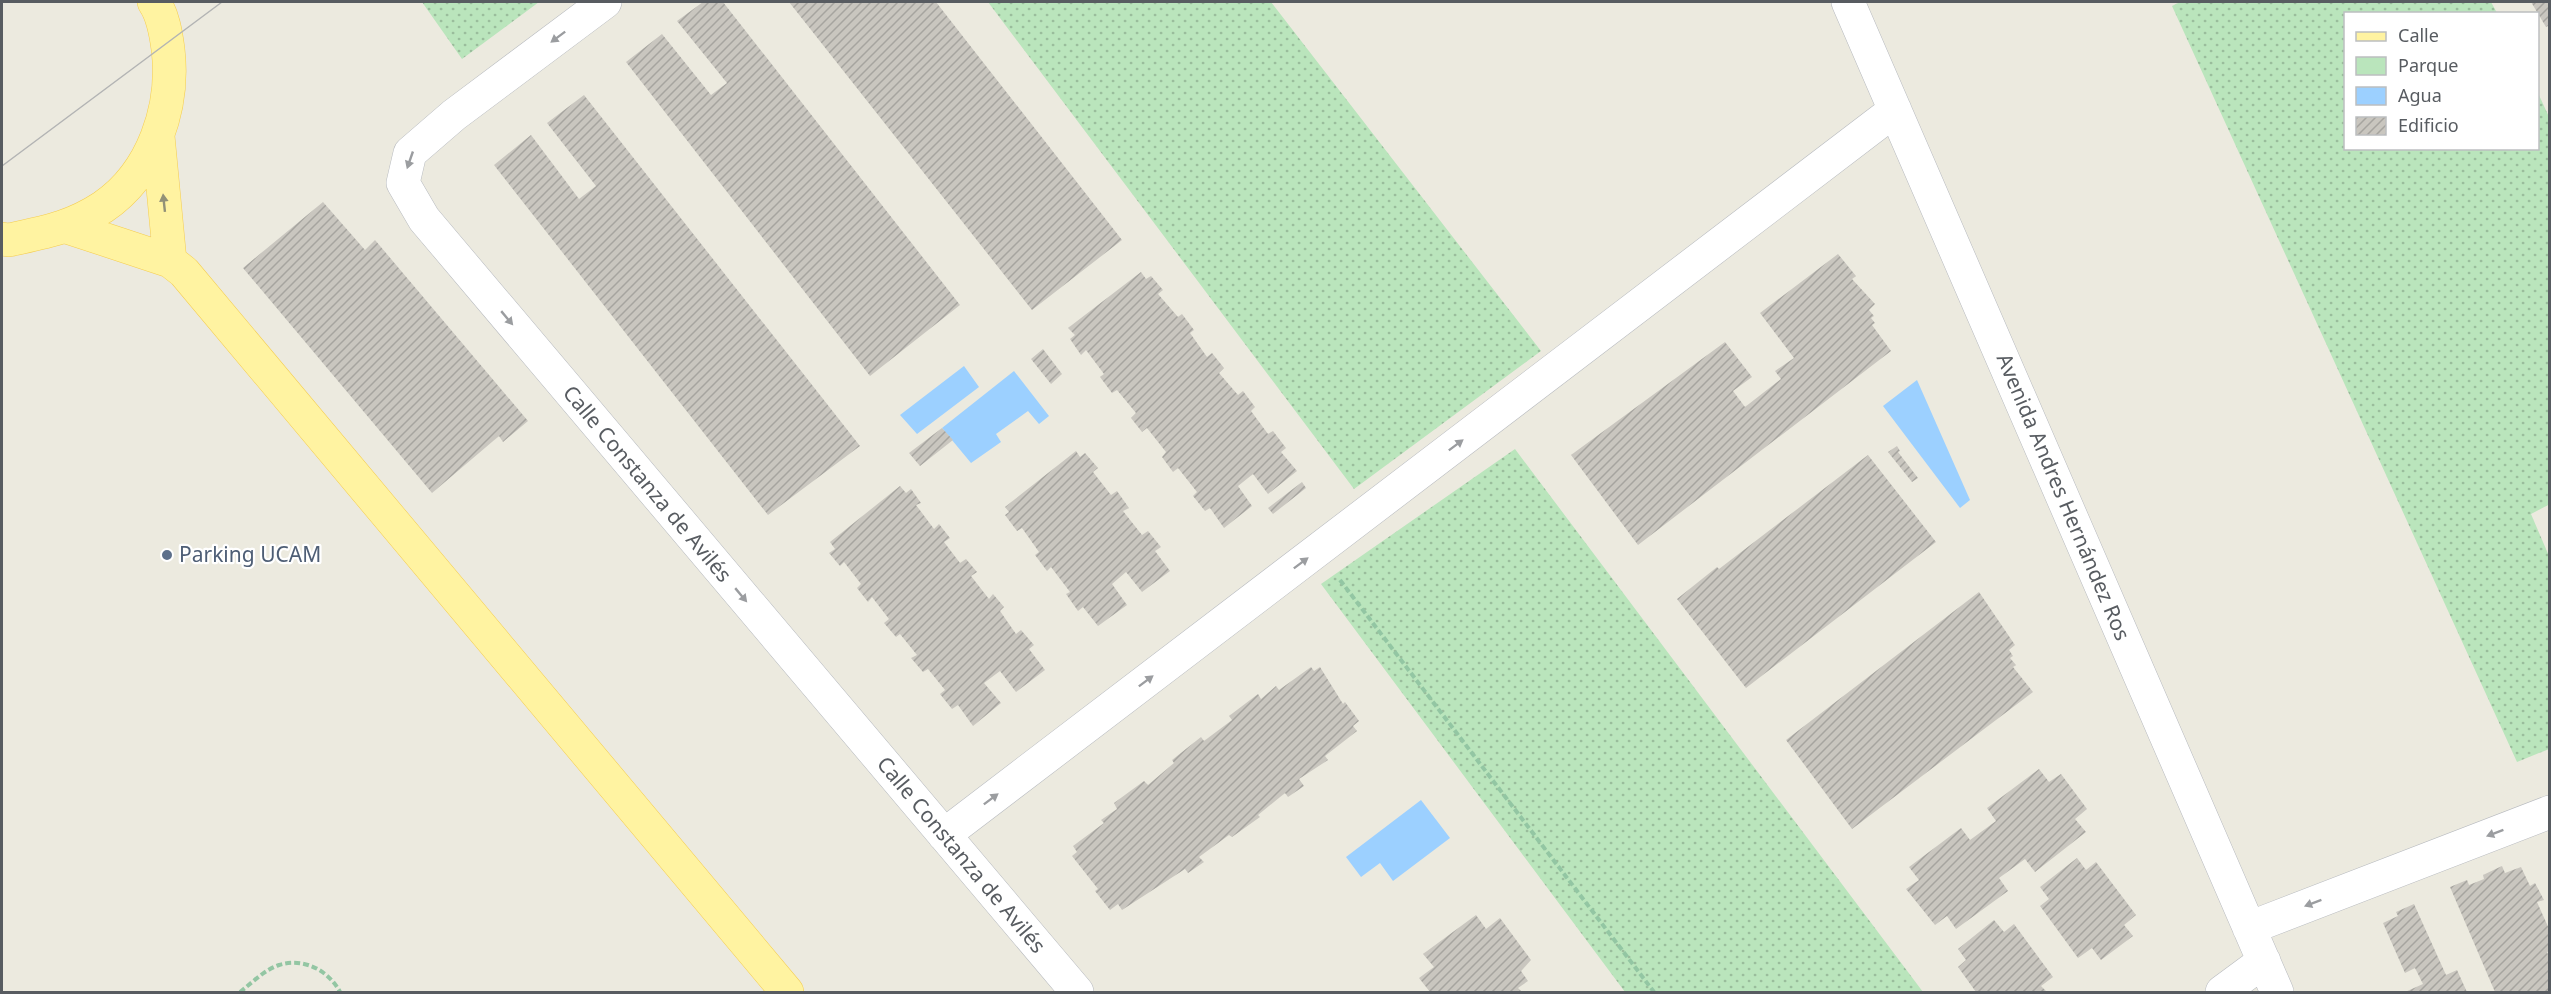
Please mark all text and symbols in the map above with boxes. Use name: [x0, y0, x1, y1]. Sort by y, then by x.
legend: [2344, 12, 2539, 150]
text: Calle: [2398, 23, 2439, 47]
one-way arrow: [550, 30, 566, 43]
text: Parque: [2398, 53, 2458, 77]
text: Agua: [2398, 83, 2442, 107]
text: Edificio: [2398, 113, 2459, 137]
one-way arrow: [404, 151, 414, 169]
one-way arrow: [159, 193, 169, 212]
one-way arrow: [500, 310, 513, 325]
street label: Avenida Andres Hernández Ros: [1991, 349, 2137, 644]
street label: Calle Constanza de Avilés: [557, 379, 738, 588]
one-way arrow: [1448, 438, 1464, 451]
place label: Parking UCAM: [179, 540, 321, 568]
marker: Parking UCAM: [160, 548, 174, 562]
one-way arrow: [1293, 557, 1309, 569]
one-way arrow: [735, 587, 748, 603]
one-way arrow: [1137, 675, 1153, 687]
street label: Calle Constanza de Avilés: [871, 750, 1052, 959]
one-way arrow: [983, 794, 998, 806]
one-way arrow: [2486, 829, 2504, 838]
one-way arrow: [2304, 899, 2322, 908]

